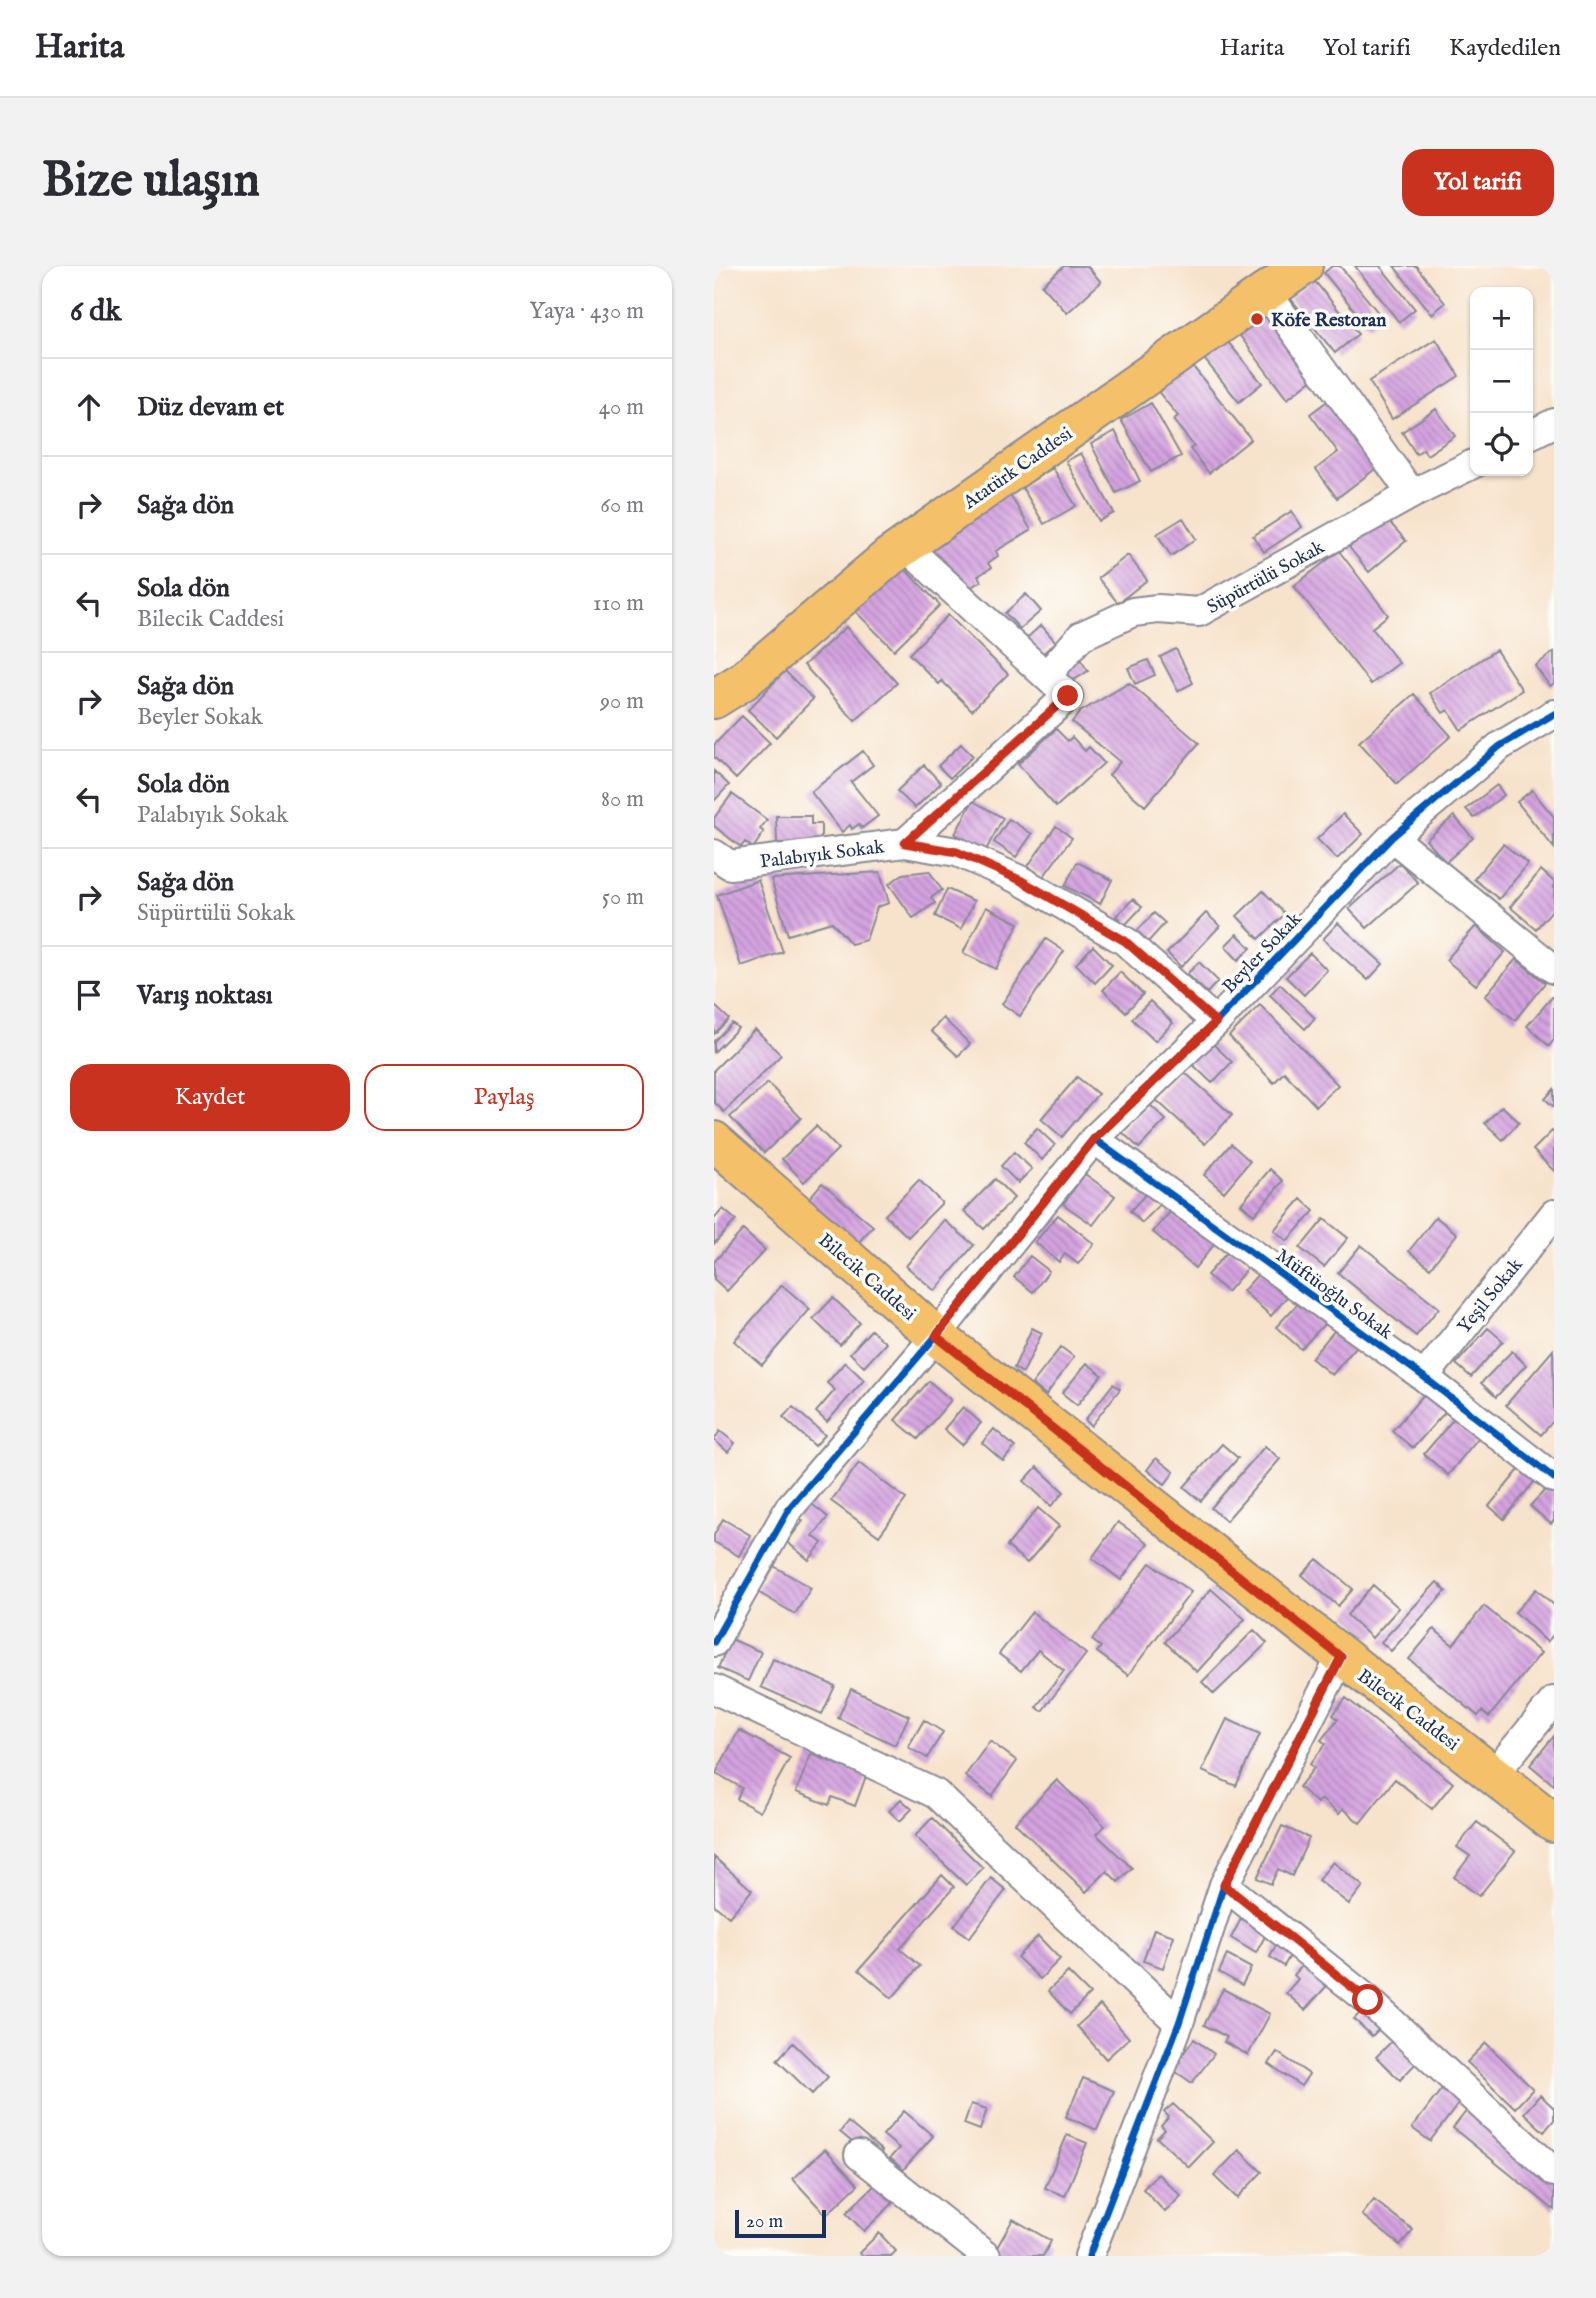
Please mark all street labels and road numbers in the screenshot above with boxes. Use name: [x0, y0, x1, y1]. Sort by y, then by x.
street label: Atatürk Caddesi: [958, 422, 1077, 516]
street label: Süpürtülü Sokak: [1203, 535, 1330, 620]
street label: Palabıyık Sokak: [759, 835, 887, 875]
street label: Beyler Sokak: [1218, 907, 1308, 999]
street label: Bilecik Caddesi: [813, 1229, 920, 1326]
street label: Müftüoğlu Sokak: [1271, 1244, 1398, 1346]
street label: Yeşil Sokak: [1453, 1253, 1529, 1339]
street label: Bilecik Caddesi: [1352, 1664, 1464, 1757]

